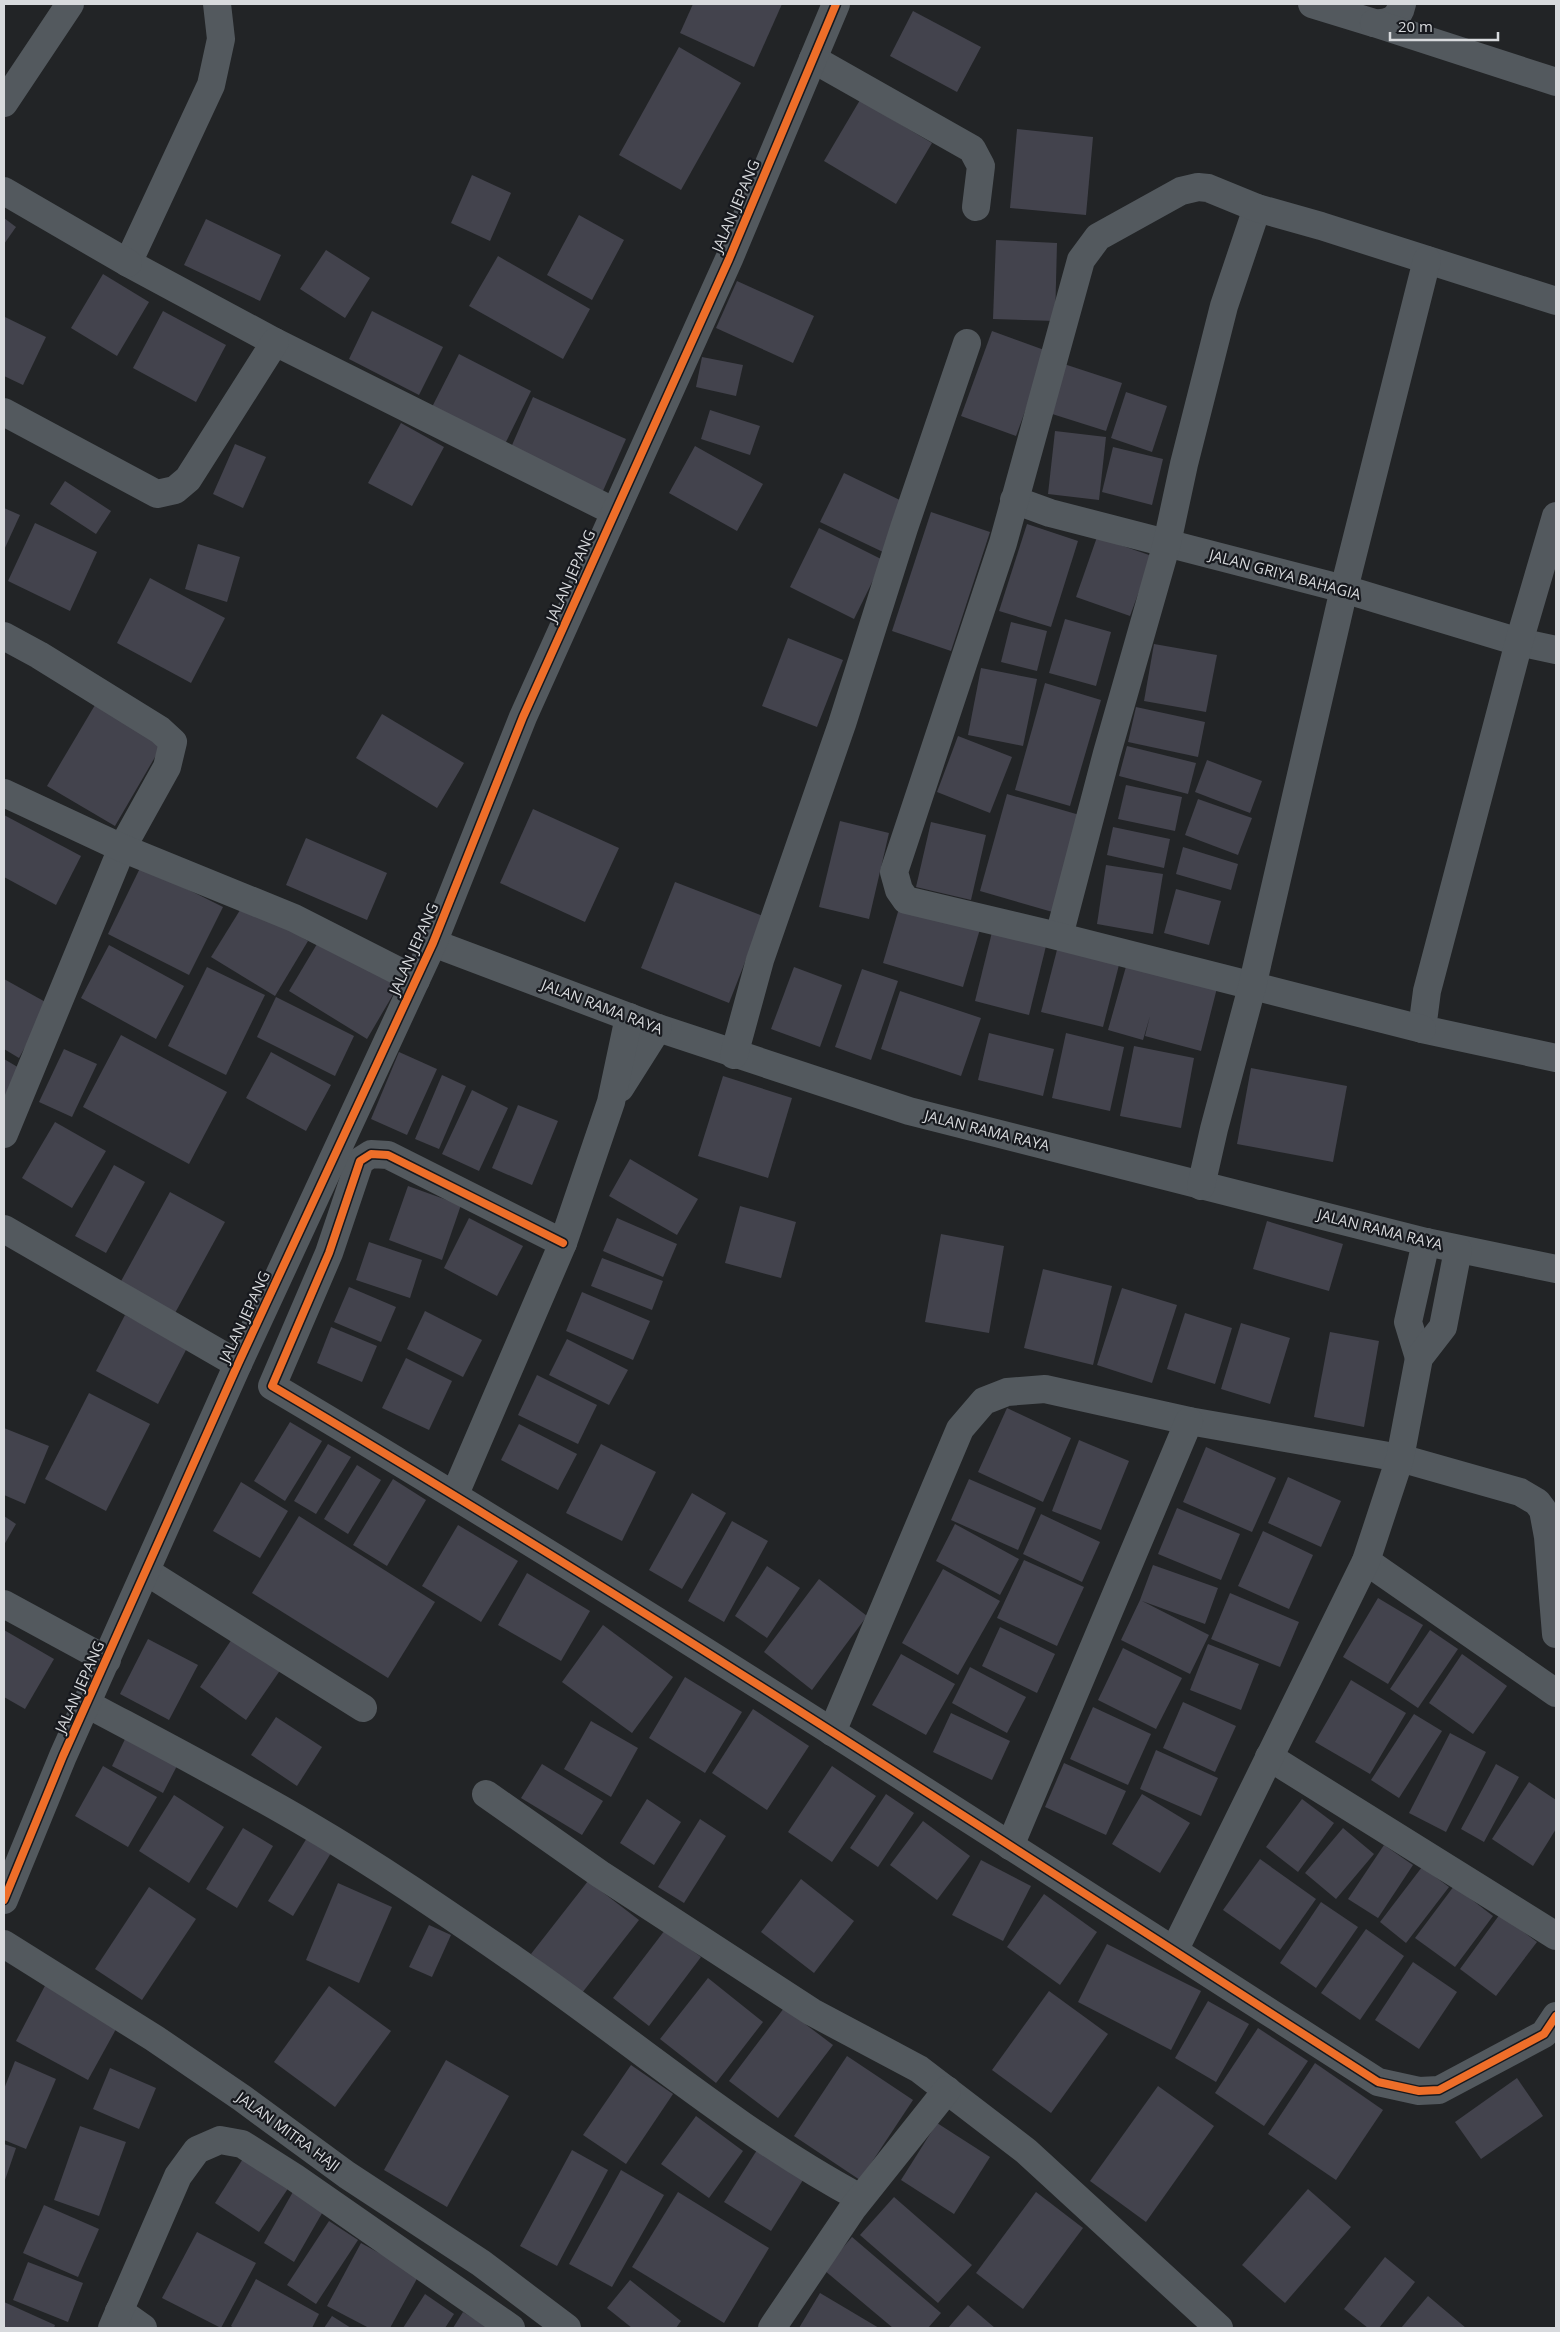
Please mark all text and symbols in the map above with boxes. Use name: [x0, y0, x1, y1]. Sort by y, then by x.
scale bar: [1390, 10, 1498, 42]
text: 20 m: [1398, 16, 1433, 36]
street label: JALAN JEPANG: [706, 156, 764, 257]
street label: JALAN JEPANG: [540, 526, 599, 627]
street label: JALAN GRIYA BAHAGIA: [1205, 544, 1364, 604]
street label: JALAN JEPANG: [383, 899, 442, 1000]
street label: JALAN RAMA RAYA: [537, 973, 666, 1039]
street label: JALAN RAMA RAYA: [921, 1104, 1052, 1155]
street label: JALAN RAMA RAYA: [1314, 1203, 1445, 1254]
street label: JALAN JEPANG: [213, 1267, 274, 1368]
street label: JALAN JEPANG: [49, 1637, 108, 1738]
street label: JALAN MITRA HAJI: [231, 2086, 344, 2176]

